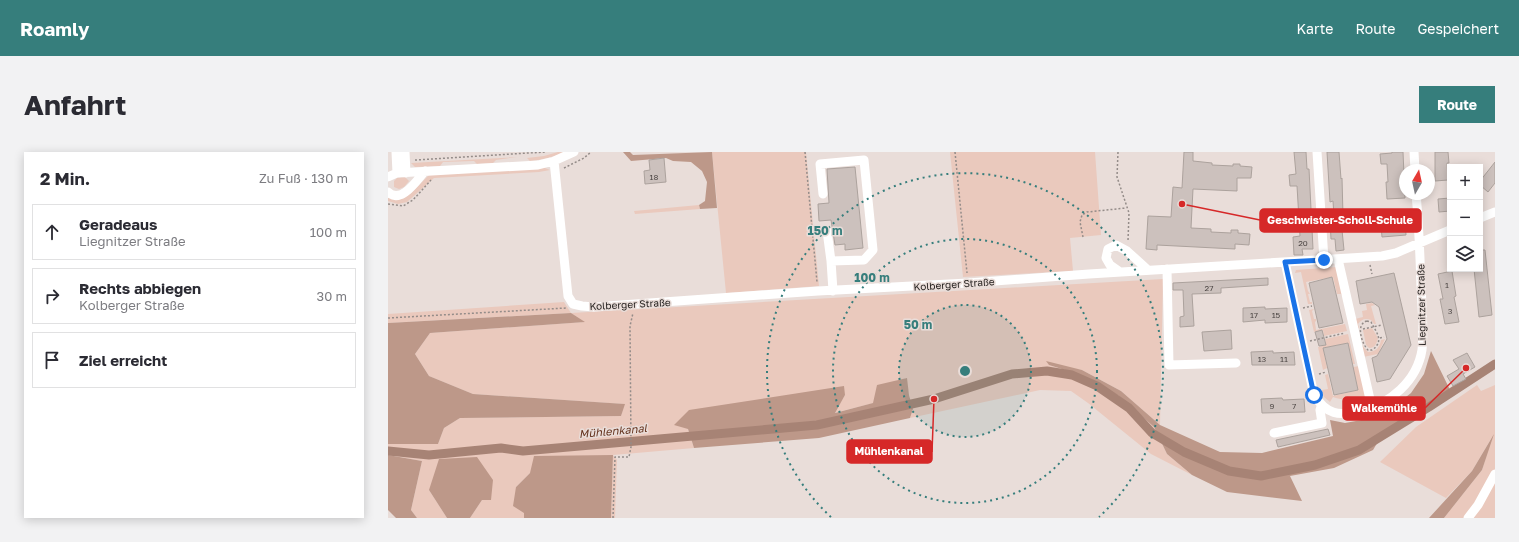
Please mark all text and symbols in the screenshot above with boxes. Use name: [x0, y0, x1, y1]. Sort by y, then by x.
text: Roamly: [20, 17, 89, 40]
text: Karte: [1297, 20, 1333, 37]
text: Route: [1355, 20, 1395, 37]
text: Gespeichert: [1417, 20, 1499, 37]
button: Route: [1419, 86, 1495, 123]
text: Anfahrt: [24, 88, 126, 121]
north arrow: [1399, 164, 1435, 200]
map controls: [1447, 164, 1483, 272]
button: +: [1447, 164, 1483, 200]
text: 2 Min.: [40, 168, 90, 189]
text: Zu Fuß · 130 m: [259, 170, 348, 186]
house number: 18: [650, 172, 658, 182]
button: −: [1447, 200, 1483, 236]
callout: Geschwister-Scholl-Schule: [1260, 209, 1421, 232]
text: Geschwister-Scholl-Schule: [1267, 213, 1413, 226]
text: Geradeaus: [79, 215, 157, 233]
icon: ahead: [41, 221, 63, 243]
text: 150 m: [808, 223, 842, 238]
text: 100 m: [310, 224, 347, 240]
text: Liegnitzer Straße: [79, 233, 185, 249]
button: layers: [1447, 236, 1483, 272]
house number: 20: [1298, 238, 1308, 248]
route end: [1315, 251, 1333, 269]
street label: Liegnitzer Straße: [1414, 264, 1428, 346]
text: 100 m: [854, 270, 890, 285]
street label: Kolberger Straße: [913, 275, 995, 293]
text: Rechts abbiegen: [79, 279, 201, 297]
house number: 1: [1445, 280, 1449, 290]
house number: 27: [1205, 283, 1213, 293]
icon: right: [41, 285, 63, 307]
text: 30 m: [317, 288, 347, 304]
street label: Kolberger Straße: [589, 296, 671, 312]
text: Kolberger Straße: [79, 297, 185, 313]
house number: 3: [1448, 306, 1453, 316]
house number: 17: [1250, 310, 1258, 320]
house number: 15: [1272, 310, 1281, 320]
text: 50 m: [904, 317, 932, 332]
icon: arrive: [41, 349, 63, 371]
text: Ziel erreicht: [79, 351, 167, 369]
house number: 13: [1258, 354, 1267, 364]
house number: 11: [1280, 354, 1288, 364]
centre of rings: [958, 364, 972, 378]
route start: [1305, 386, 1323, 404]
callout: Walkemühle: [1343, 397, 1425, 420]
house number: 9: [1270, 401, 1275, 411]
house number: 7: [1292, 401, 1296, 411]
text: Walkemühle: [1351, 401, 1418, 414]
water label: Mühlenkanal: [578, 421, 648, 440]
callout: Mühlenkanal: [847, 440, 932, 463]
text: Mühlenkanal: [854, 444, 924, 457]

